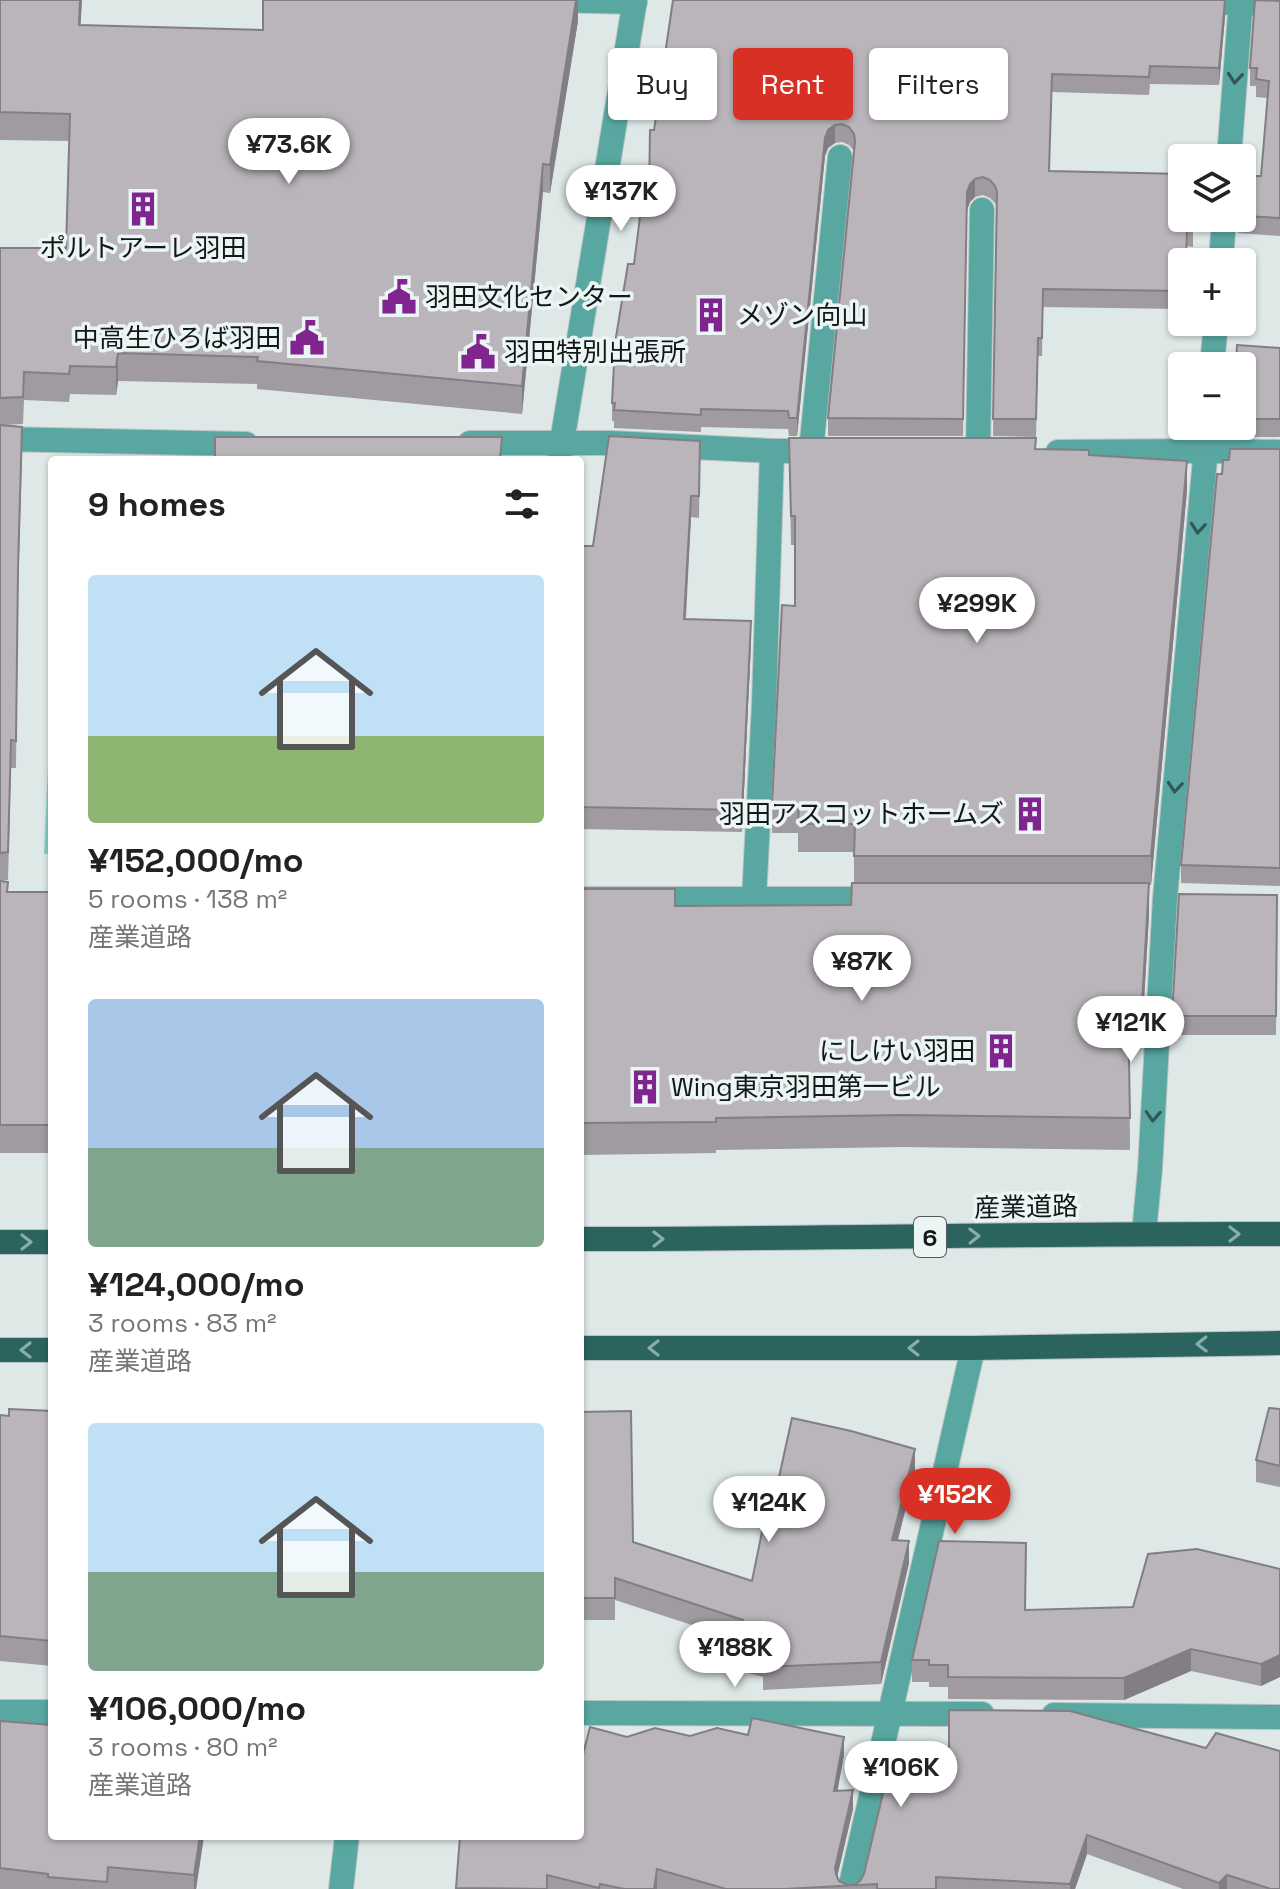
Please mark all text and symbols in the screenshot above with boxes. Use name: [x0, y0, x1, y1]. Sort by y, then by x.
chip: Buy: [608, 48, 717, 120]
chip: Rent: [733, 48, 853, 120]
chip: Filters: [869, 48, 1008, 120]
one-way arrow: [1227, 72, 1244, 85]
pin: ¥73.6K: [224, 118, 354, 186]
text: ¥73.6K: [246, 127, 332, 161]
map controls: [1168, 144, 1256, 440]
button: layers: [1168, 144, 1256, 232]
pin: ¥137K: [565, 165, 677, 233]
text: ¥137K: [584, 174, 658, 208]
building icon: ポルトアーレ羽田: [124, 190, 162, 228]
place label: ポルトアーレ羽田: [40, 231, 246, 265]
button: +: [1168, 248, 1256, 336]
public building icon: 羽田文化センター: [380, 278, 418, 316]
place label: 羽田文化センター: [425, 280, 633, 314]
building icon: メゾン向山: [692, 296, 730, 334]
place label: メゾン向山: [737, 298, 867, 332]
public building icon: 中高生ひろば羽田: [288, 319, 326, 357]
place label: 中高生ひろば羽田: [73, 321, 281, 355]
public building icon: 羽田特別出張所: [459, 333, 497, 371]
place label: 羽田特別出張所: [504, 335, 686, 369]
button: −: [1168, 352, 1256, 440]
icon: filters: [500, 482, 544, 526]
text: 9 homes: [88, 483, 226, 526]
one-way arrow: [1190, 522, 1207, 535]
pin: ¥299K: [921, 577, 1033, 645]
text: ¥299K: [937, 586, 1017, 620]
icon: home: [244, 627, 388, 771]
one-way arrow: [1167, 781, 1184, 794]
building icon: 羽田アスコットホームズ: [1011, 795, 1049, 833]
place label: 羽田アスコットホームズ: [719, 797, 1004, 831]
text: ¥152,000/mo: [88, 839, 304, 882]
text: 5 rooms · 138 m²: [88, 882, 287, 916]
text: 産業道路: [88, 920, 192, 954]
pin: ¥87K: [815, 935, 909, 1003]
text: ¥87K: [831, 944, 893, 978]
pin: ¥121K: [1075, 996, 1187, 1064]
text: ¥121K: [1095, 1005, 1167, 1039]
building icon: にしけい羽田: [982, 1032, 1020, 1070]
place label: にしけい羽田: [819, 1034, 975, 1068]
icon: home: [244, 1051, 388, 1195]
building icon: Wing東京羽田第一ビル: [626, 1068, 664, 1106]
place label: Wing東京羽田第一ビル: [671, 1070, 941, 1104]
one-way arrow: [1144, 1110, 1161, 1123]
street label: 産業道路: [974, 1189, 1078, 1225]
road number: 6: [914, 1217, 946, 1257]
one-way arrow: [1228, 1225, 1241, 1243]
one-way arrow: [968, 1228, 981, 1245]
one-way arrow: [652, 1230, 665, 1248]
one-way arrow: [20, 1233, 33, 1251]
text: ¥124,000/mo: [88, 1263, 304, 1306]
text: 3 rooms · 83 m²: [88, 1306, 277, 1340]
one-way arrow: [1195, 1336, 1208, 1353]
one-way arrow: [647, 1339, 660, 1357]
one-way arrow: [907, 1339, 920, 1357]
one-way arrow: [19, 1341, 32, 1359]
text: 産業道路: [88, 1344, 192, 1378]
pin: ¥152K: [899, 1468, 1011, 1536]
icon: home: [244, 1475, 388, 1619]
pin: ¥124K: [713, 1476, 825, 1544]
text: ¥152K: [918, 1477, 992, 1511]
text: ¥124K: [731, 1485, 807, 1519]
pin: ¥188K: [679, 1621, 791, 1689]
text: ¥188K: [697, 1630, 773, 1664]
text: ¥106,000/mo: [88, 1687, 306, 1730]
text: 3 rooms · 80 m²: [88, 1730, 278, 1764]
pin: ¥106K: [845, 1741, 957, 1809]
text: ¥106K: [862, 1750, 940, 1784]
text: 産業道路: [88, 1768, 192, 1802]

